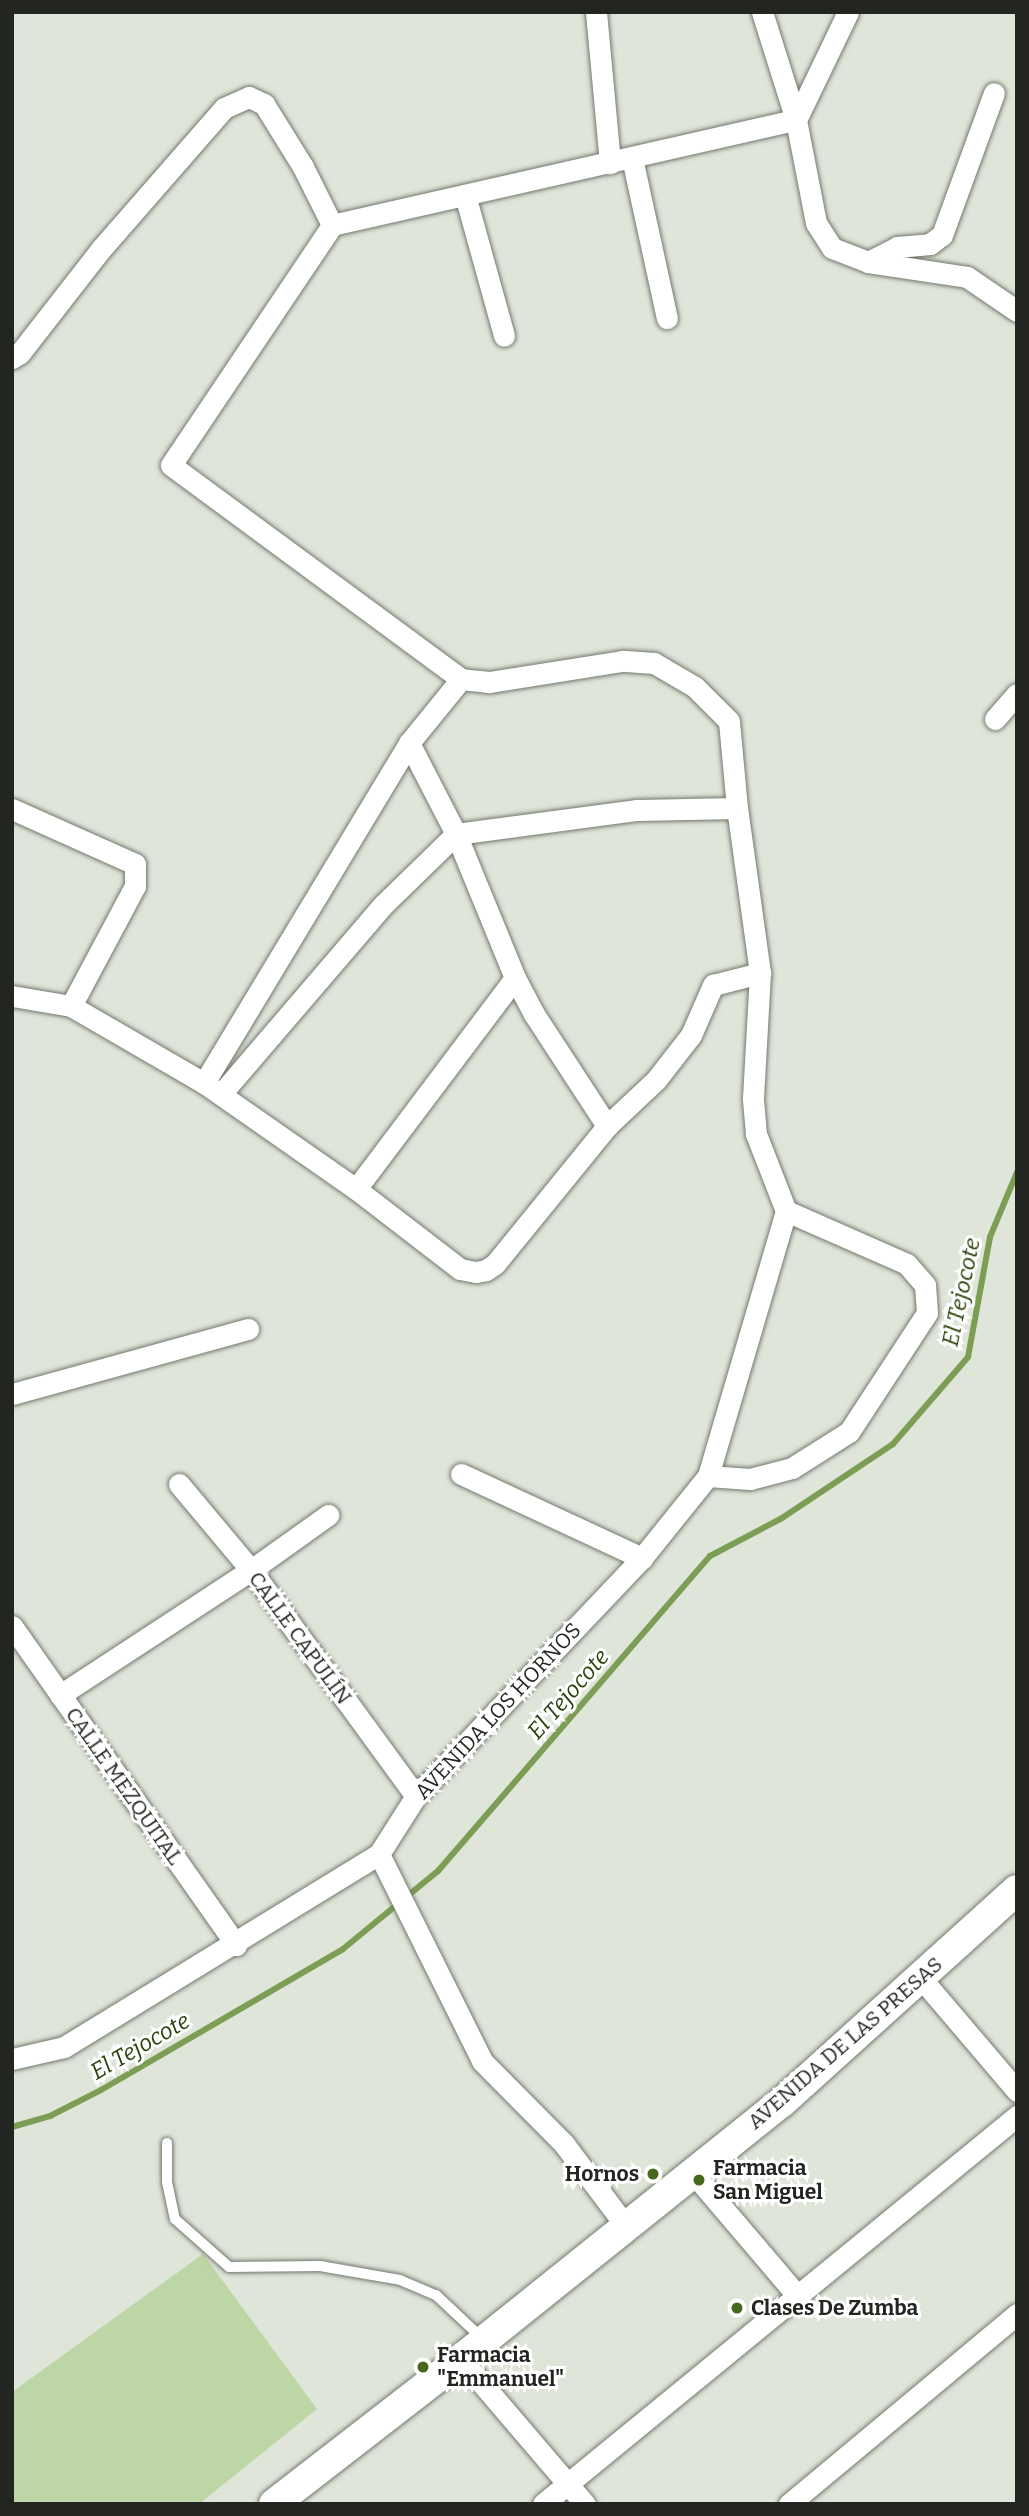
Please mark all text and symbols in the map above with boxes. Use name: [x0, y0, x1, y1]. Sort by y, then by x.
water label: El Tejocote: [936, 1235, 986, 1349]
street label: CALLE CAPULÍN: [243, 1567, 357, 1709]
street label: AVENIDA LOS HORNOS: [410, 1618, 586, 1804]
water label: El Tejocote: [521, 1643, 615, 1745]
street label: CALLE MEZQUITAL: [60, 1702, 188, 1870]
street label: AVENIDA DE LAS PRESAS: [742, 1952, 948, 2134]
water label: El Tejocote: [85, 2007, 195, 2085]
place label: Farmacia San Miguel: [713, 2155, 823, 2205]
place label: Hornos: [565, 2161, 639, 2187]
marker: Hornos: [645, 2166, 661, 2182]
marker: Farmacia San Miguel: [691, 2172, 707, 2188]
place label: Clases De Zumba: [751, 2295, 918, 2321]
marker: Clases De Zumba: [729, 2300, 745, 2316]
place label: Farmacia "Emmanuel": [437, 2342, 564, 2392]
marker: Farmacia "Emmanuel": [415, 2359, 431, 2375]

